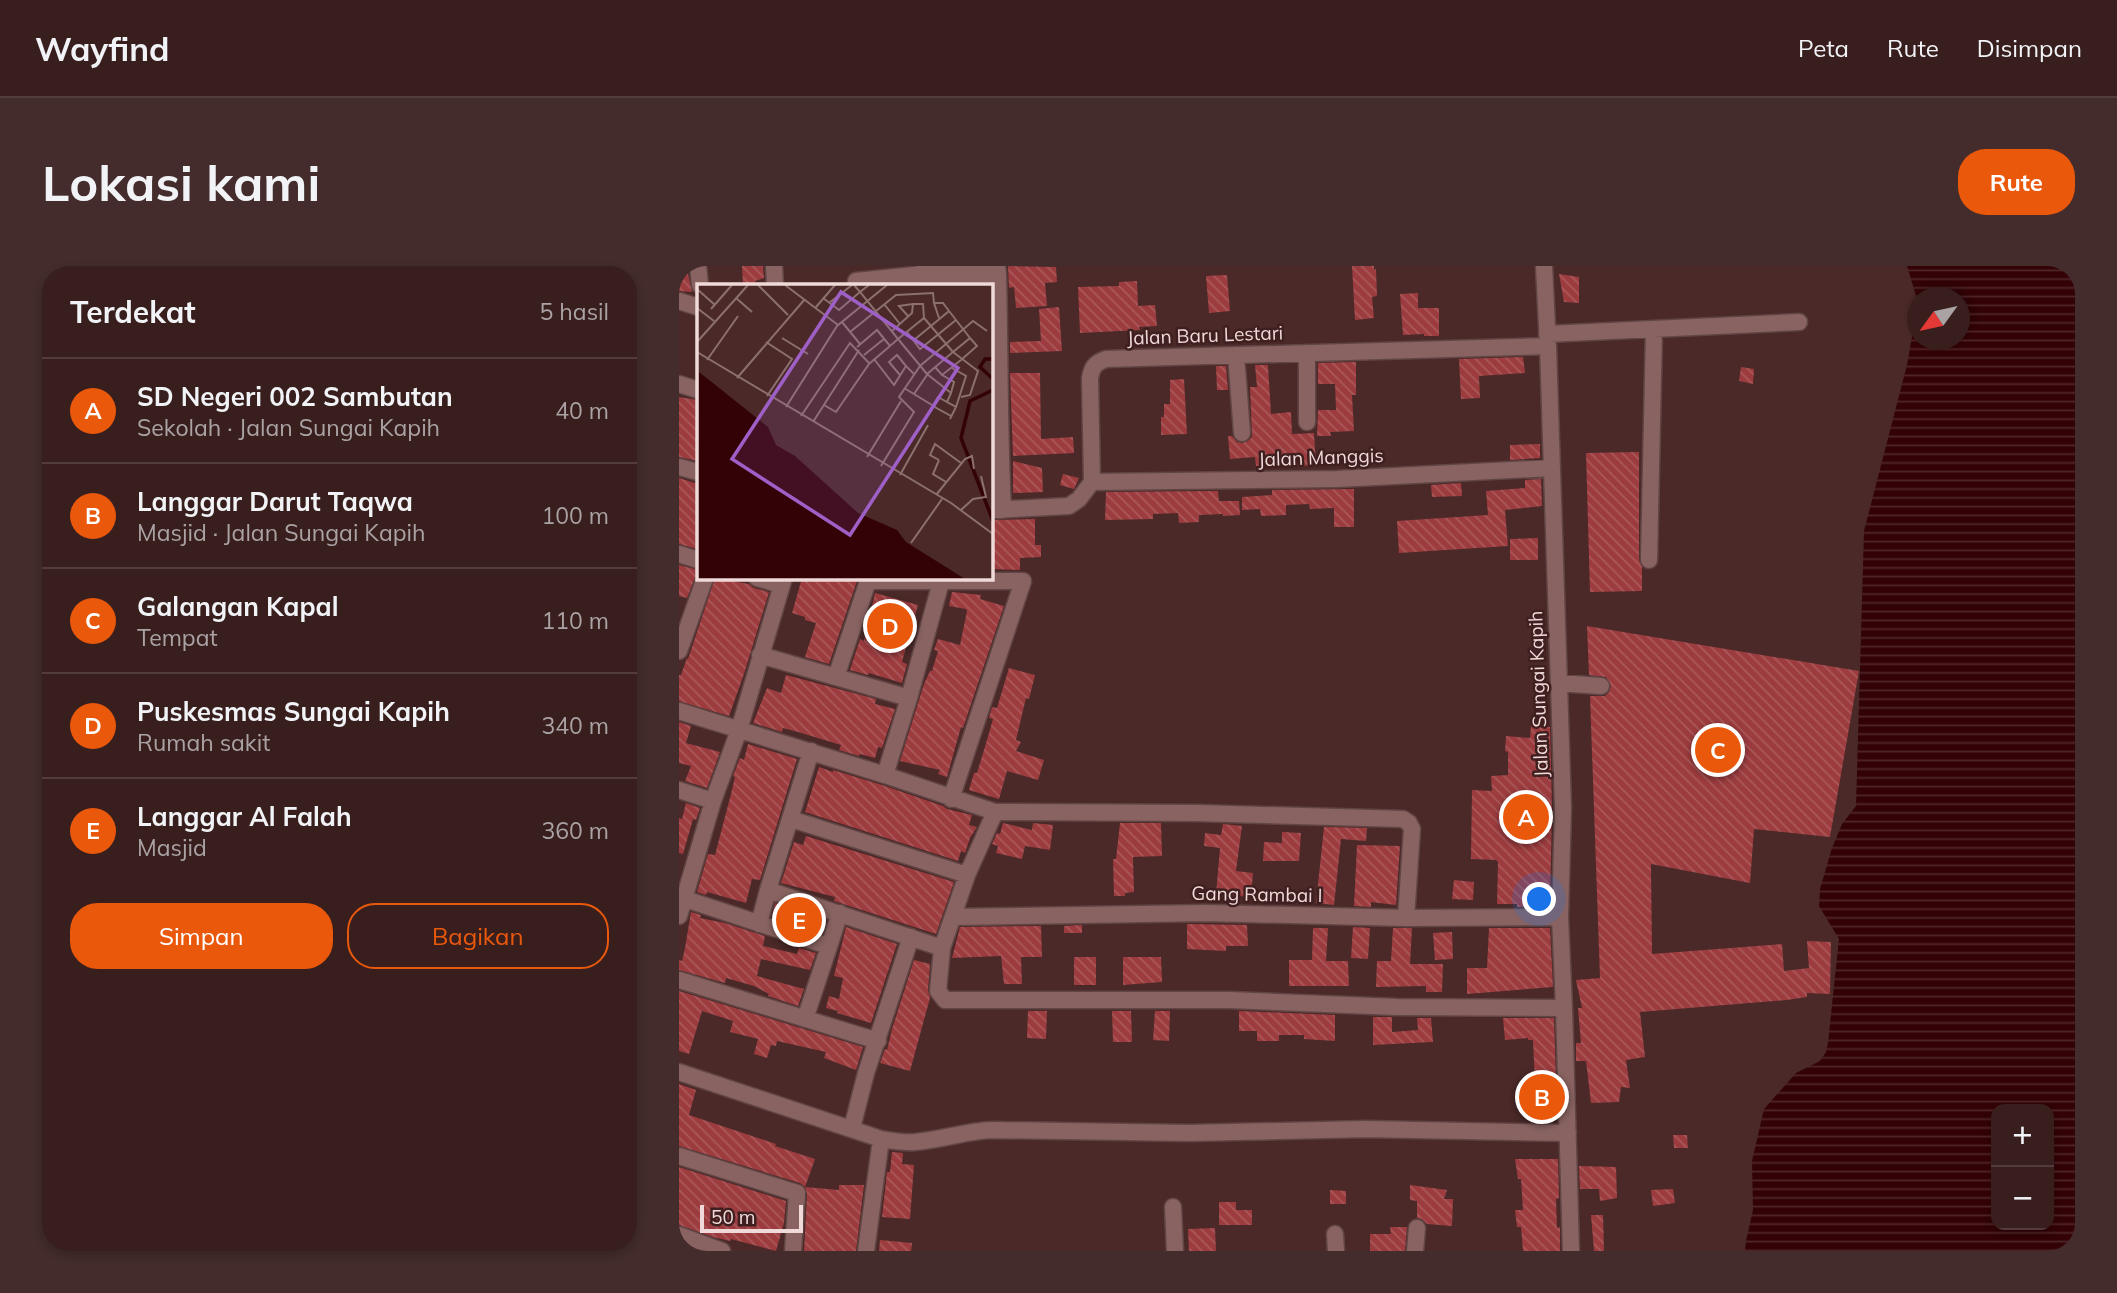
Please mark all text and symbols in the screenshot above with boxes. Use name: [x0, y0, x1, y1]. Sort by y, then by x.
text: Wayfind: [35, 28, 170, 69]
text: Peta: [1798, 33, 1849, 63]
text: Rute: [1887, 33, 1939, 63]
text: Disimpan: [1977, 33, 2082, 63]
button: Rute: [1958, 149, 2075, 215]
text: Lokasi kami: [42, 152, 320, 213]
inset map: [697, 284, 992, 579]
north arrow: [1907, 287, 1970, 350]
text: Terdekat: [70, 293, 196, 331]
text: 5 hasil: [540, 297, 609, 326]
street label: Jalan Baru Lestari: [1127, 320, 1283, 350]
text: SD Negeri 002 Sambutan: [137, 380, 453, 413]
text: A: [84, 396, 102, 425]
text: 40 m: [555, 396, 609, 425]
text: Sekolah · Jalan Sungai Kapih: [137, 413, 440, 442]
street label: Jalan Manggis: [1258, 443, 1384, 471]
text: Langgar Darut Taqwa: [137, 485, 413, 518]
text: B: [85, 501, 101, 530]
text: 100 m: [541, 501, 609, 530]
text: Masjid · Jalan Sungai Kapih: [137, 518, 426, 547]
text: Galangan Kapal: [137, 590, 339, 623]
pin: D: [867, 600, 913, 652]
text: C: [85, 606, 101, 635]
text: 110 m: [541, 606, 609, 635]
street label: Jalan Sungai Kapih: [1523, 610, 1553, 778]
text: Tempat: [137, 623, 218, 652]
text: Puskesmas Sungai Kapih: [137, 695, 450, 728]
text: D: [84, 711, 102, 740]
text: 340 m: [541, 711, 609, 740]
pin: C: [1695, 724, 1741, 776]
text: Rumah sakit: [137, 728, 270, 757]
pin: A: [1503, 791, 1549, 843]
text: Langgar Al Falah: [137, 800, 352, 833]
text: E: [86, 816, 100, 845]
text: 360 m: [541, 816, 609, 845]
text: Masjid: [137, 833, 207, 862]
street label: Gang Rambai I: [1191, 881, 1323, 907]
your location: [1522, 882, 1556, 916]
pin: E: [776, 894, 822, 946]
button: Simpan: [70, 903, 333, 969]
button: Bagikan: [347, 903, 609, 969]
pin: B: [1519, 1071, 1565, 1123]
map controls: [1991, 1104, 2054, 1230]
button: +: [1991, 1104, 2054, 1167]
button: −: [1991, 1167, 2054, 1230]
scale bar: [700, 1202, 803, 1234]
text: 50 m: [711, 1205, 755, 1229]

